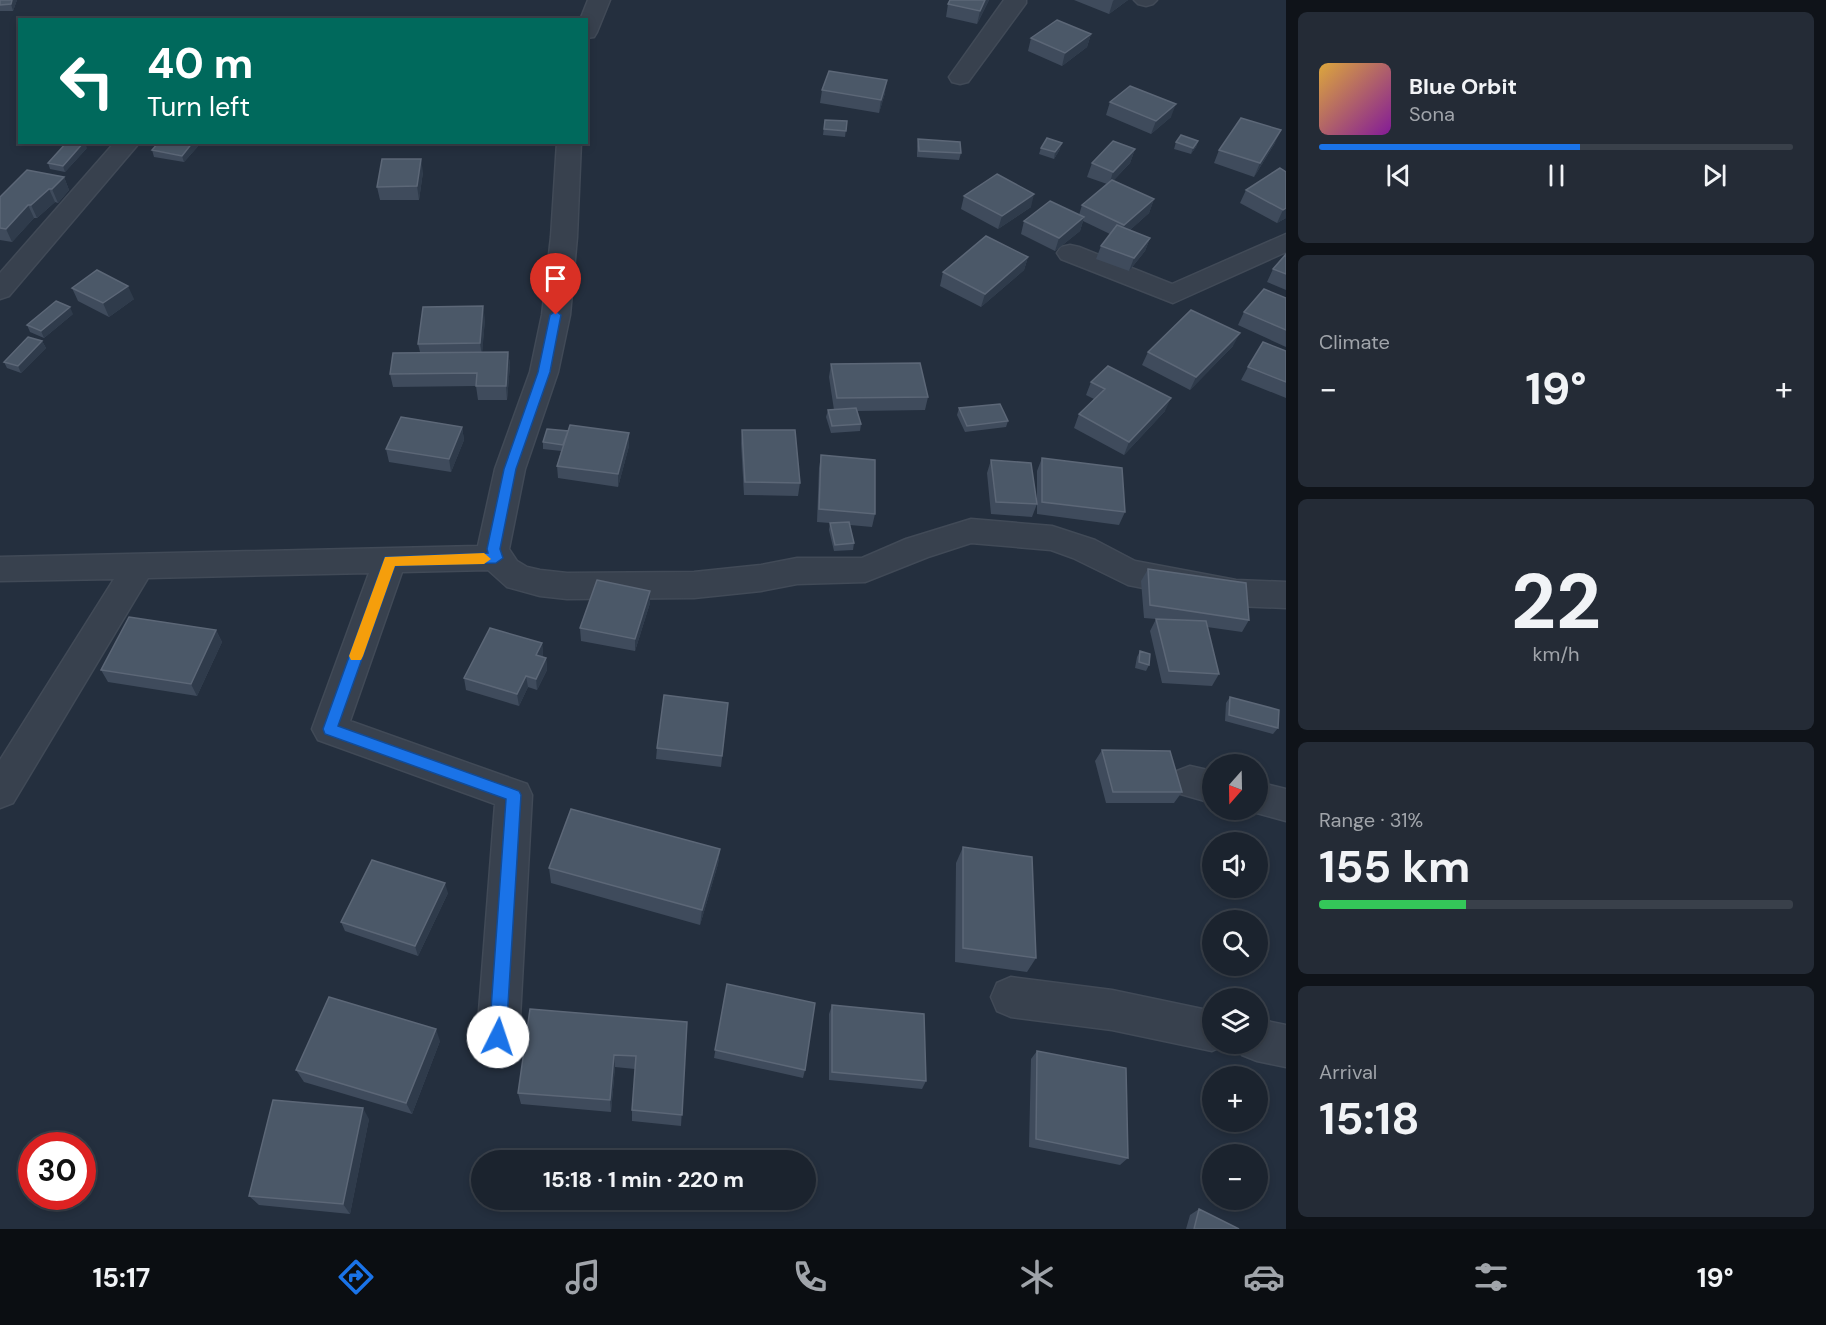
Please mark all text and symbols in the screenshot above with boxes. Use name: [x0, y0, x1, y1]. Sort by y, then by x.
text: 40 m: [147, 36, 253, 91]
icon: left: [48, 42, 126, 120]
text: Blue Orbit: [1409, 72, 1517, 101]
text: Turn left: [147, 89, 250, 124]
text: Sona: [1409, 101, 1455, 127]
icon: previous: [1382, 159, 1415, 192]
icon: pause: [1540, 159, 1573, 192]
icon: next: [1698, 159, 1731, 192]
pin: [530, 253, 581, 315]
icon: arrive: [539, 262, 572, 295]
text: Climate: [1319, 329, 1390, 355]
text: 19°: [1525, 359, 1587, 418]
text: −: [1319, 367, 1337, 410]
text: +: [1775, 367, 1793, 410]
text: 22: [1511, 551, 1601, 652]
text: km/h: [1532, 641, 1580, 667]
north arrow: [1202, 754, 1268, 820]
map controls: [1202, 754, 1268, 1210]
text: Range · 31%: [1319, 807, 1423, 833]
button: sound: [1202, 832, 1268, 898]
text: 155 km: [1319, 837, 1470, 896]
button: search: [1202, 910, 1268, 976]
button: layers: [1202, 988, 1268, 1054]
position arrow: [466, 1005, 530, 1069]
text: Arrival: [1319, 1059, 1377, 1085]
button: +: [1202, 1066, 1268, 1132]
text: 15:18: [1319, 1089, 1420, 1148]
speed limit sign: 30: [18, 1132, 96, 1210]
button: −: [1202, 1144, 1268, 1210]
text: 15:18 · 1 min · 220 m: [543, 1165, 744, 1194]
icon: directions: [335, 1256, 377, 1298]
icon: music: [562, 1256, 604, 1298]
icon: phone: [789, 1256, 831, 1298]
icon: climate: [1016, 1256, 1058, 1298]
icon: car: [1243, 1256, 1285, 1298]
icon: filters: [1470, 1256, 1512, 1298]
text: 15:17: [92, 1260, 150, 1295]
text: 19°: [1697, 1260, 1734, 1295]

